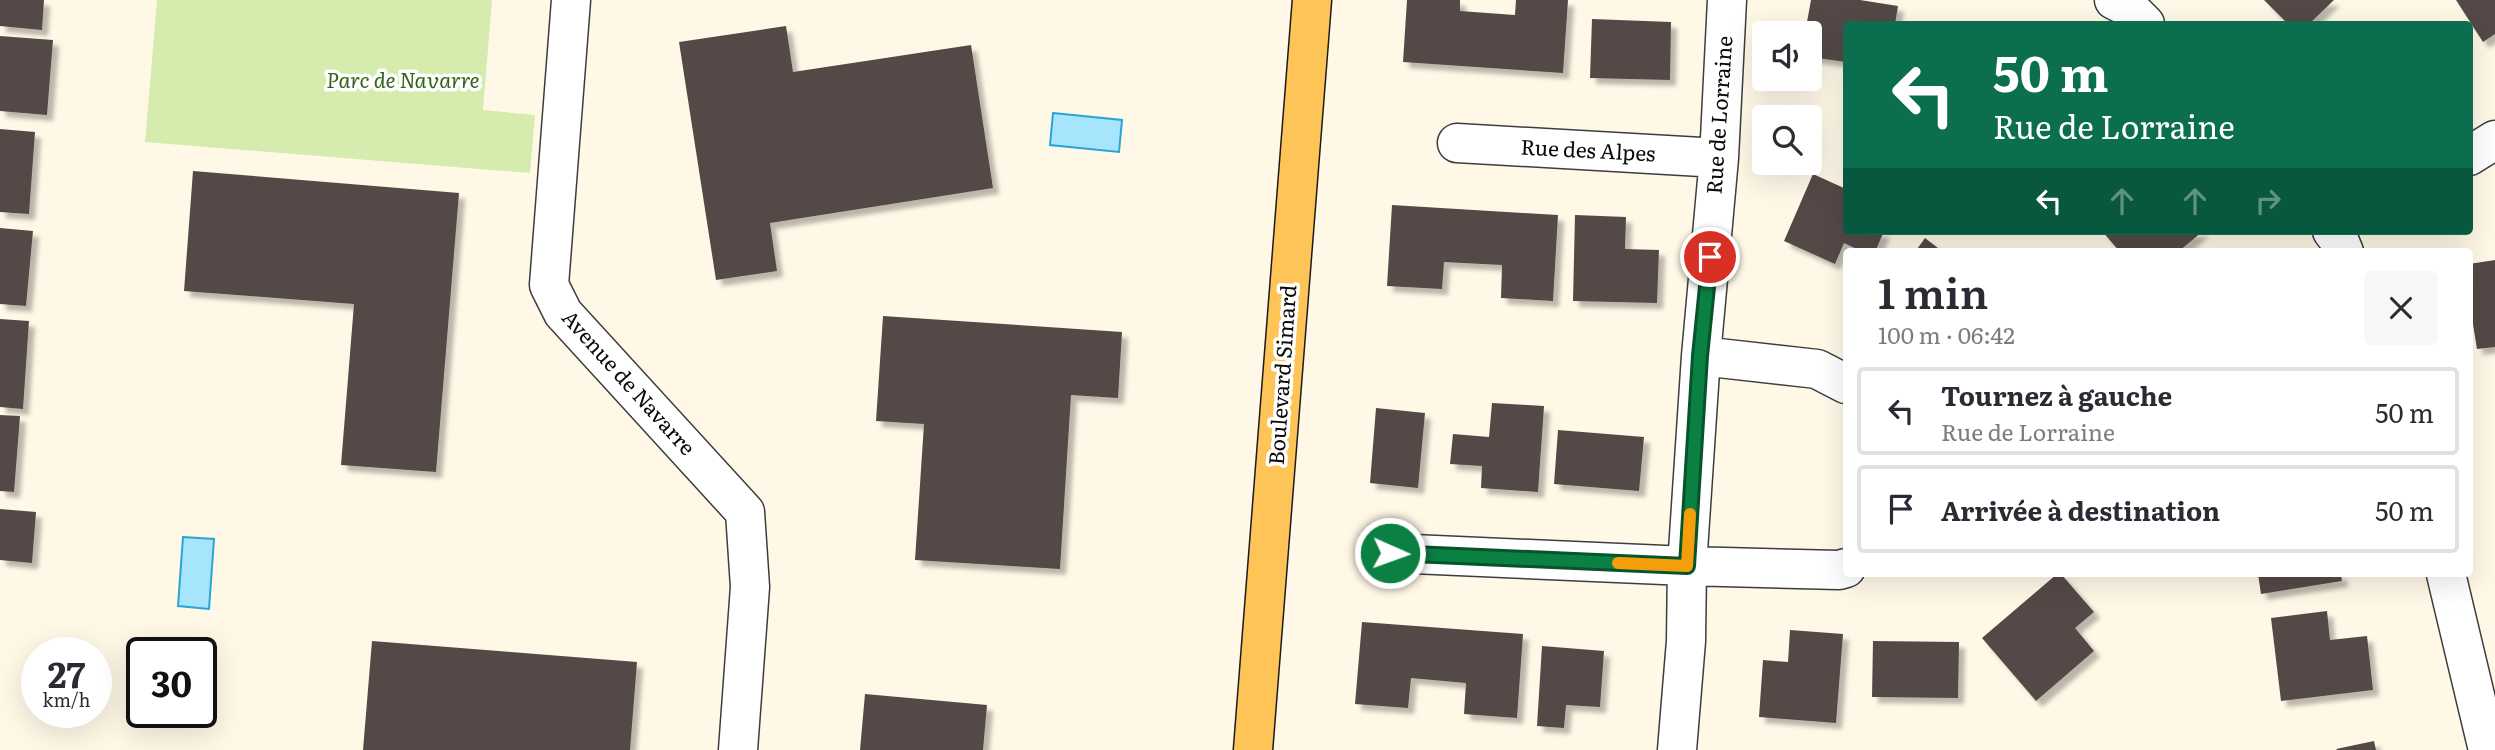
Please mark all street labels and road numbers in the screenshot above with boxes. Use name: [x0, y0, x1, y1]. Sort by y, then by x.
street label: Rue de Lorraine: [1697, 34, 1739, 195]
street label: Rue des Alpes: [1520, 129, 1656, 168]
street label: Boulevard Simard: [1259, 284, 1302, 466]
street label: Avenue de Navarre: [556, 302, 704, 461]

